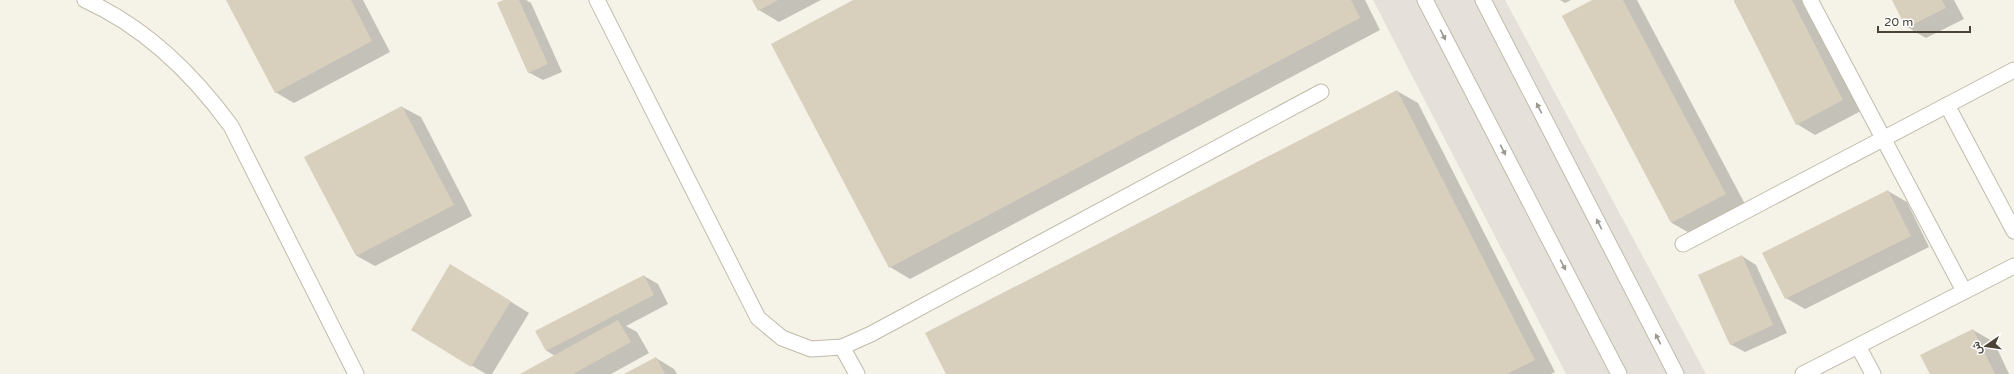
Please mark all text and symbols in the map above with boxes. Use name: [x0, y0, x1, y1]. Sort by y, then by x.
scale bar: [1878, 8, 1970, 34]
text: 20 m: [1884, 15, 1913, 29]
one-way arrow: [1440, 29, 1446, 40]
one-way arrow: [1536, 103, 1542, 114]
one-way arrow: [1500, 144, 1506, 156]
one-way arrow: [1595, 218, 1602, 230]
one-way arrow: [1560, 260, 1566, 271]
north arrow: [1966, 326, 2006, 366]
one-way arrow: [1655, 334, 1661, 345]
text: ش: [1969, 340, 1985, 356]

